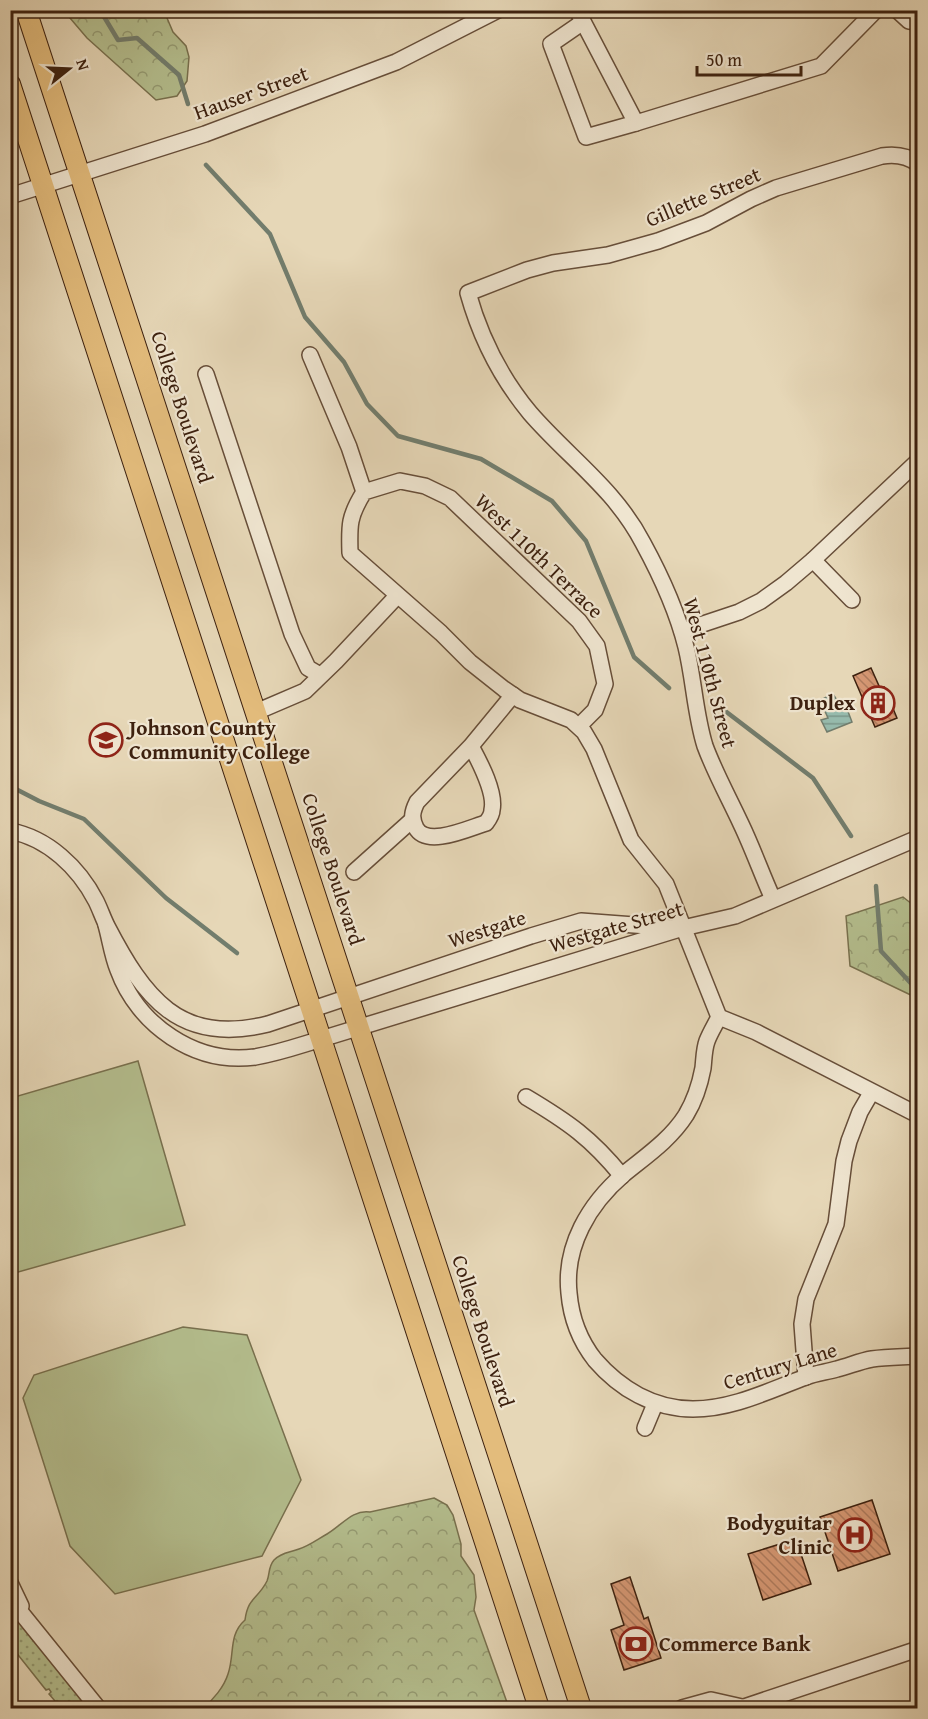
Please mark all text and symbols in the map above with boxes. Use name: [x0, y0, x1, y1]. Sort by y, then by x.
north arrow: [39, 39, 99, 99]
scale bar: [697, 39, 800, 77]
text: 50 m: [706, 46, 742, 73]
text: N: [70, 56, 96, 73]
street label: Hauser Street: [189, 57, 313, 128]
street label: Gillette Street: [640, 158, 766, 235]
street label: College Boulevard: [143, 327, 222, 488]
street label: West 110th Terrace: [468, 486, 611, 625]
street label: West 110th Street: [676, 594, 746, 752]
building icon: Duplex: [860, 685, 896, 721]
place label: Duplex: [790, 687, 855, 718]
place label: Johnson County Community College: [126, 712, 310, 767]
school or university icon: Johnson County Community College: [88, 722, 124, 758]
street label: College Boulevard: [294, 789, 373, 950]
street label: Westgate Street: [545, 892, 687, 960]
street label: Westgate: [444, 901, 530, 956]
street label: College Boulevard: [444, 1251, 523, 1412]
street label: Century Lane: [719, 1333, 841, 1398]
place label: Bodyguitar Clinic: [727, 1507, 832, 1562]
hospital icon: Bodyguitar Clinic: [837, 1517, 873, 1553]
bank icon: Commerce Bank: [618, 1626, 654, 1662]
place label: Commerce Bank: [659, 1628, 811, 1659]

